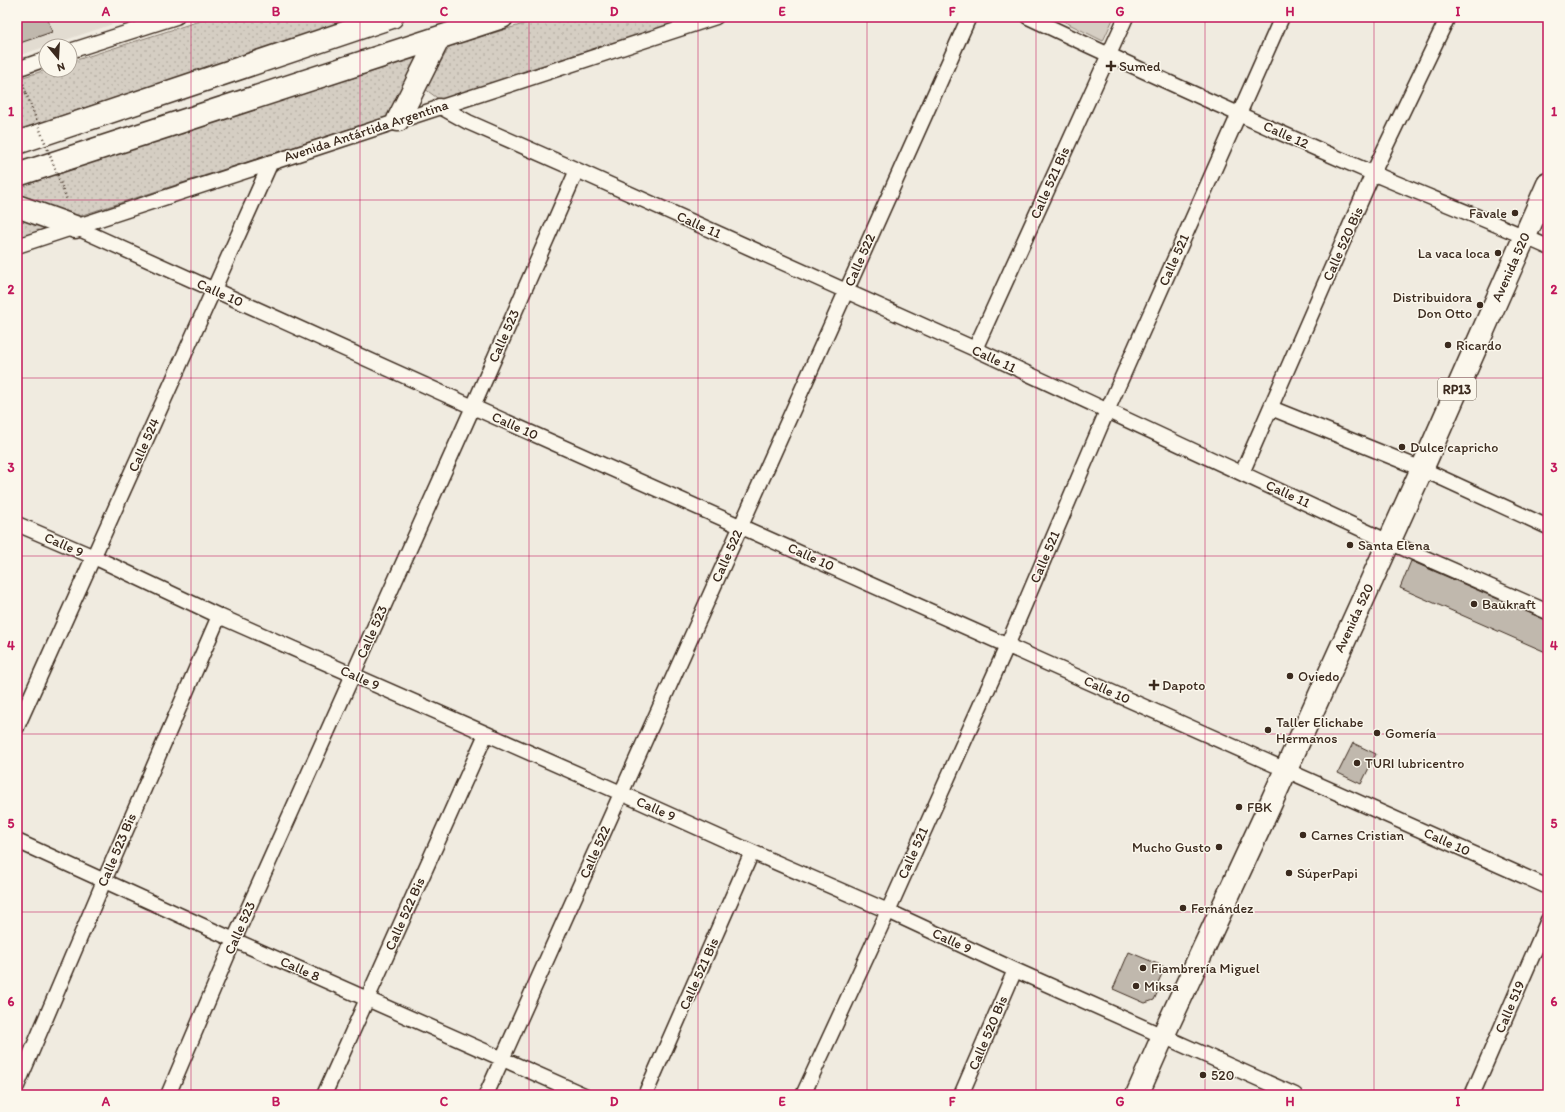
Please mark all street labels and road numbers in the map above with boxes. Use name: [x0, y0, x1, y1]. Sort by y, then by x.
street label: Avenida Antártida Argentina: [282, 96, 450, 166]
street label: Calle 12: [1261, 117, 1312, 153]
street label: Calle 521 Bis: [1027, 144, 1073, 222]
street label: Calle 520 Bis: [1319, 204, 1367, 284]
street label: Calle 11: [674, 208, 724, 243]
street label: Calle 522: [841, 230, 879, 289]
street label: Avenida 520: [1488, 230, 1534, 304]
street label: Calle 521: [1155, 231, 1193, 289]
street label: Calle 10: [194, 275, 246, 311]
street label: Calle 523: [485, 306, 523, 365]
street label: Calle 11: [969, 341, 1019, 377]
road number: RP13: [1438, 378, 1476, 400]
street label: Calle 10: [489, 408, 541, 444]
street label: Calle 524: [125, 415, 164, 475]
street label: Calle 11: [1263, 476, 1313, 512]
street label: Calle 522: [708, 526, 746, 585]
street label: Calle 521: [1026, 528, 1064, 586]
street label: Calle 9: [42, 529, 86, 561]
street label: Calle 10: [785, 539, 837, 575]
street label: Avenida 520: [1331, 581, 1377, 655]
street label: Calle 523: [353, 602, 391, 661]
street label: Calle 9: [338, 662, 382, 694]
street label: Calle 10: [1081, 672, 1133, 708]
street label: Calle 9: [634, 793, 678, 825]
street label: Calle 523 Bis: [94, 811, 140, 889]
street label: Calle 522: [576, 822, 614, 881]
street label: Calle 521: [894, 824, 932, 882]
street label: Calle 10: [1421, 824, 1473, 860]
street label: Calle 522 Bis: [381, 875, 429, 953]
street label: Calle 523: [221, 898, 259, 957]
street label: Calle 9: [930, 925, 974, 957]
street label: Calle 521 Bis: [676, 935, 722, 1013]
street label: Calle 8: [277, 953, 323, 985]
street label: Calle 519: [1491, 978, 1529, 1036]
street label: Calle 520 Bis: [965, 993, 1011, 1073]

